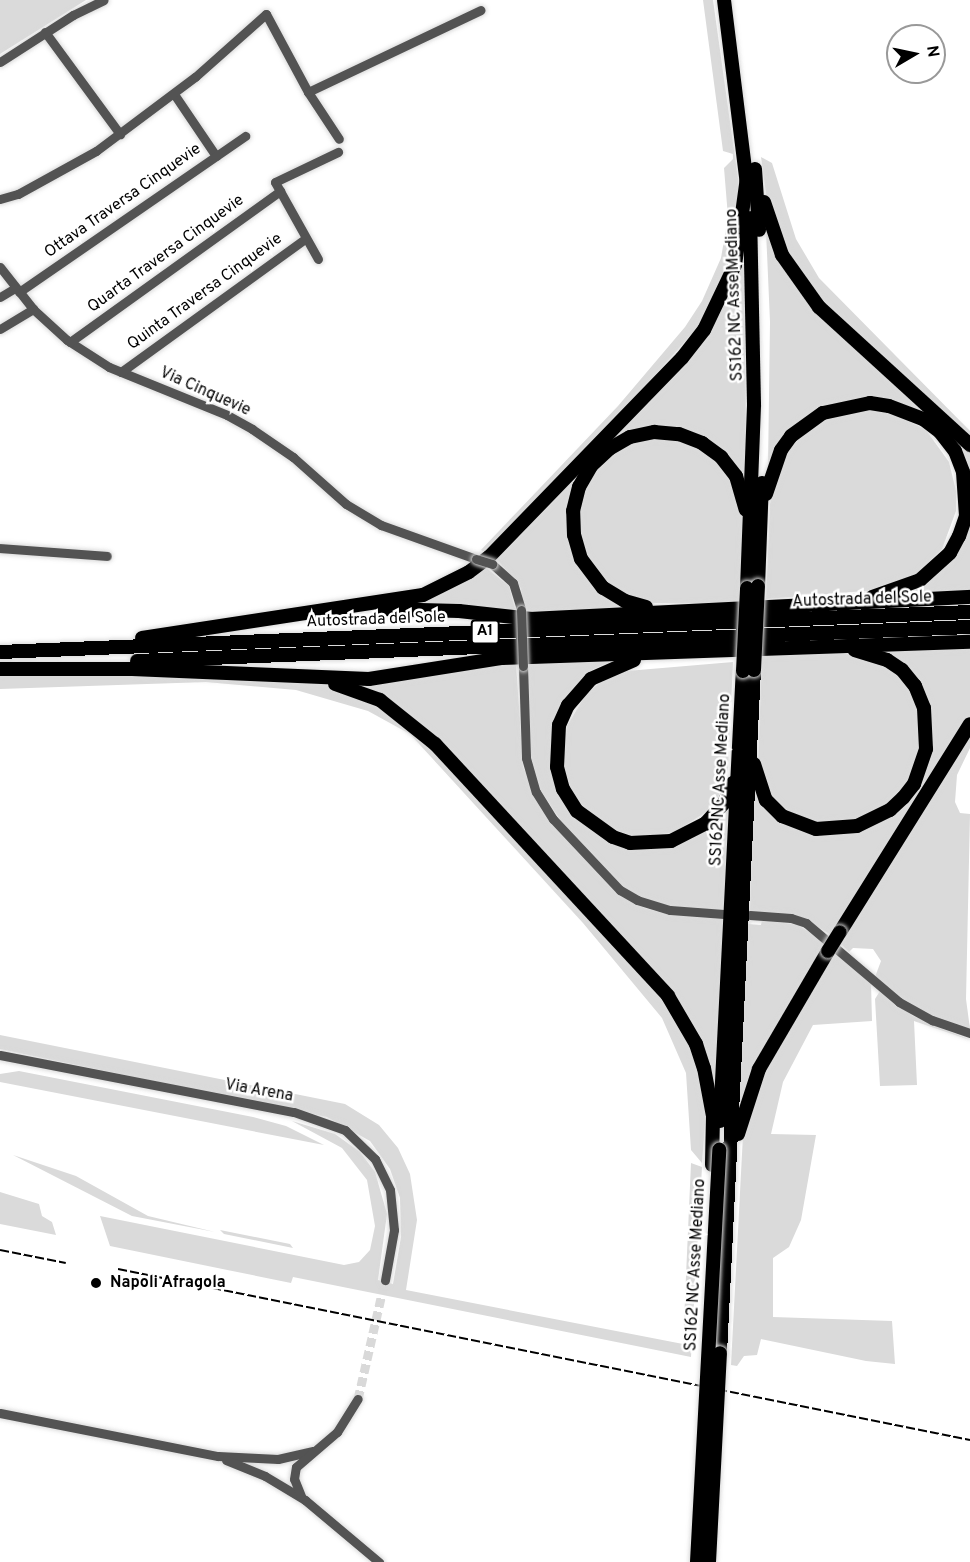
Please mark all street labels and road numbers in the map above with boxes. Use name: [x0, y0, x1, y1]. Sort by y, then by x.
street label: Ottava Traversa Cinquevie: [41, 139, 205, 263]
street label: Quarta Traversa Cinquevie: [84, 191, 248, 317]
street label: SS162 NC Asse Mediano: [722, 208, 748, 382]
street label: Quinta Traversa Cinquevie: [124, 229, 286, 355]
street label: Via Cinquevie: [157, 363, 253, 421]
street label: Autostrada del Sole: [792, 588, 932, 612]
street label: Autostrada del Sole: [306, 608, 446, 632]
road number: A1: [470, 620, 500, 644]
street label: SS162 NC Asse Mediano: [707, 693, 735, 867]
street label: Via Arena: [223, 1076, 295, 1106]
street label: SS162 NC Asse Mediano: [682, 1178, 710, 1352]

